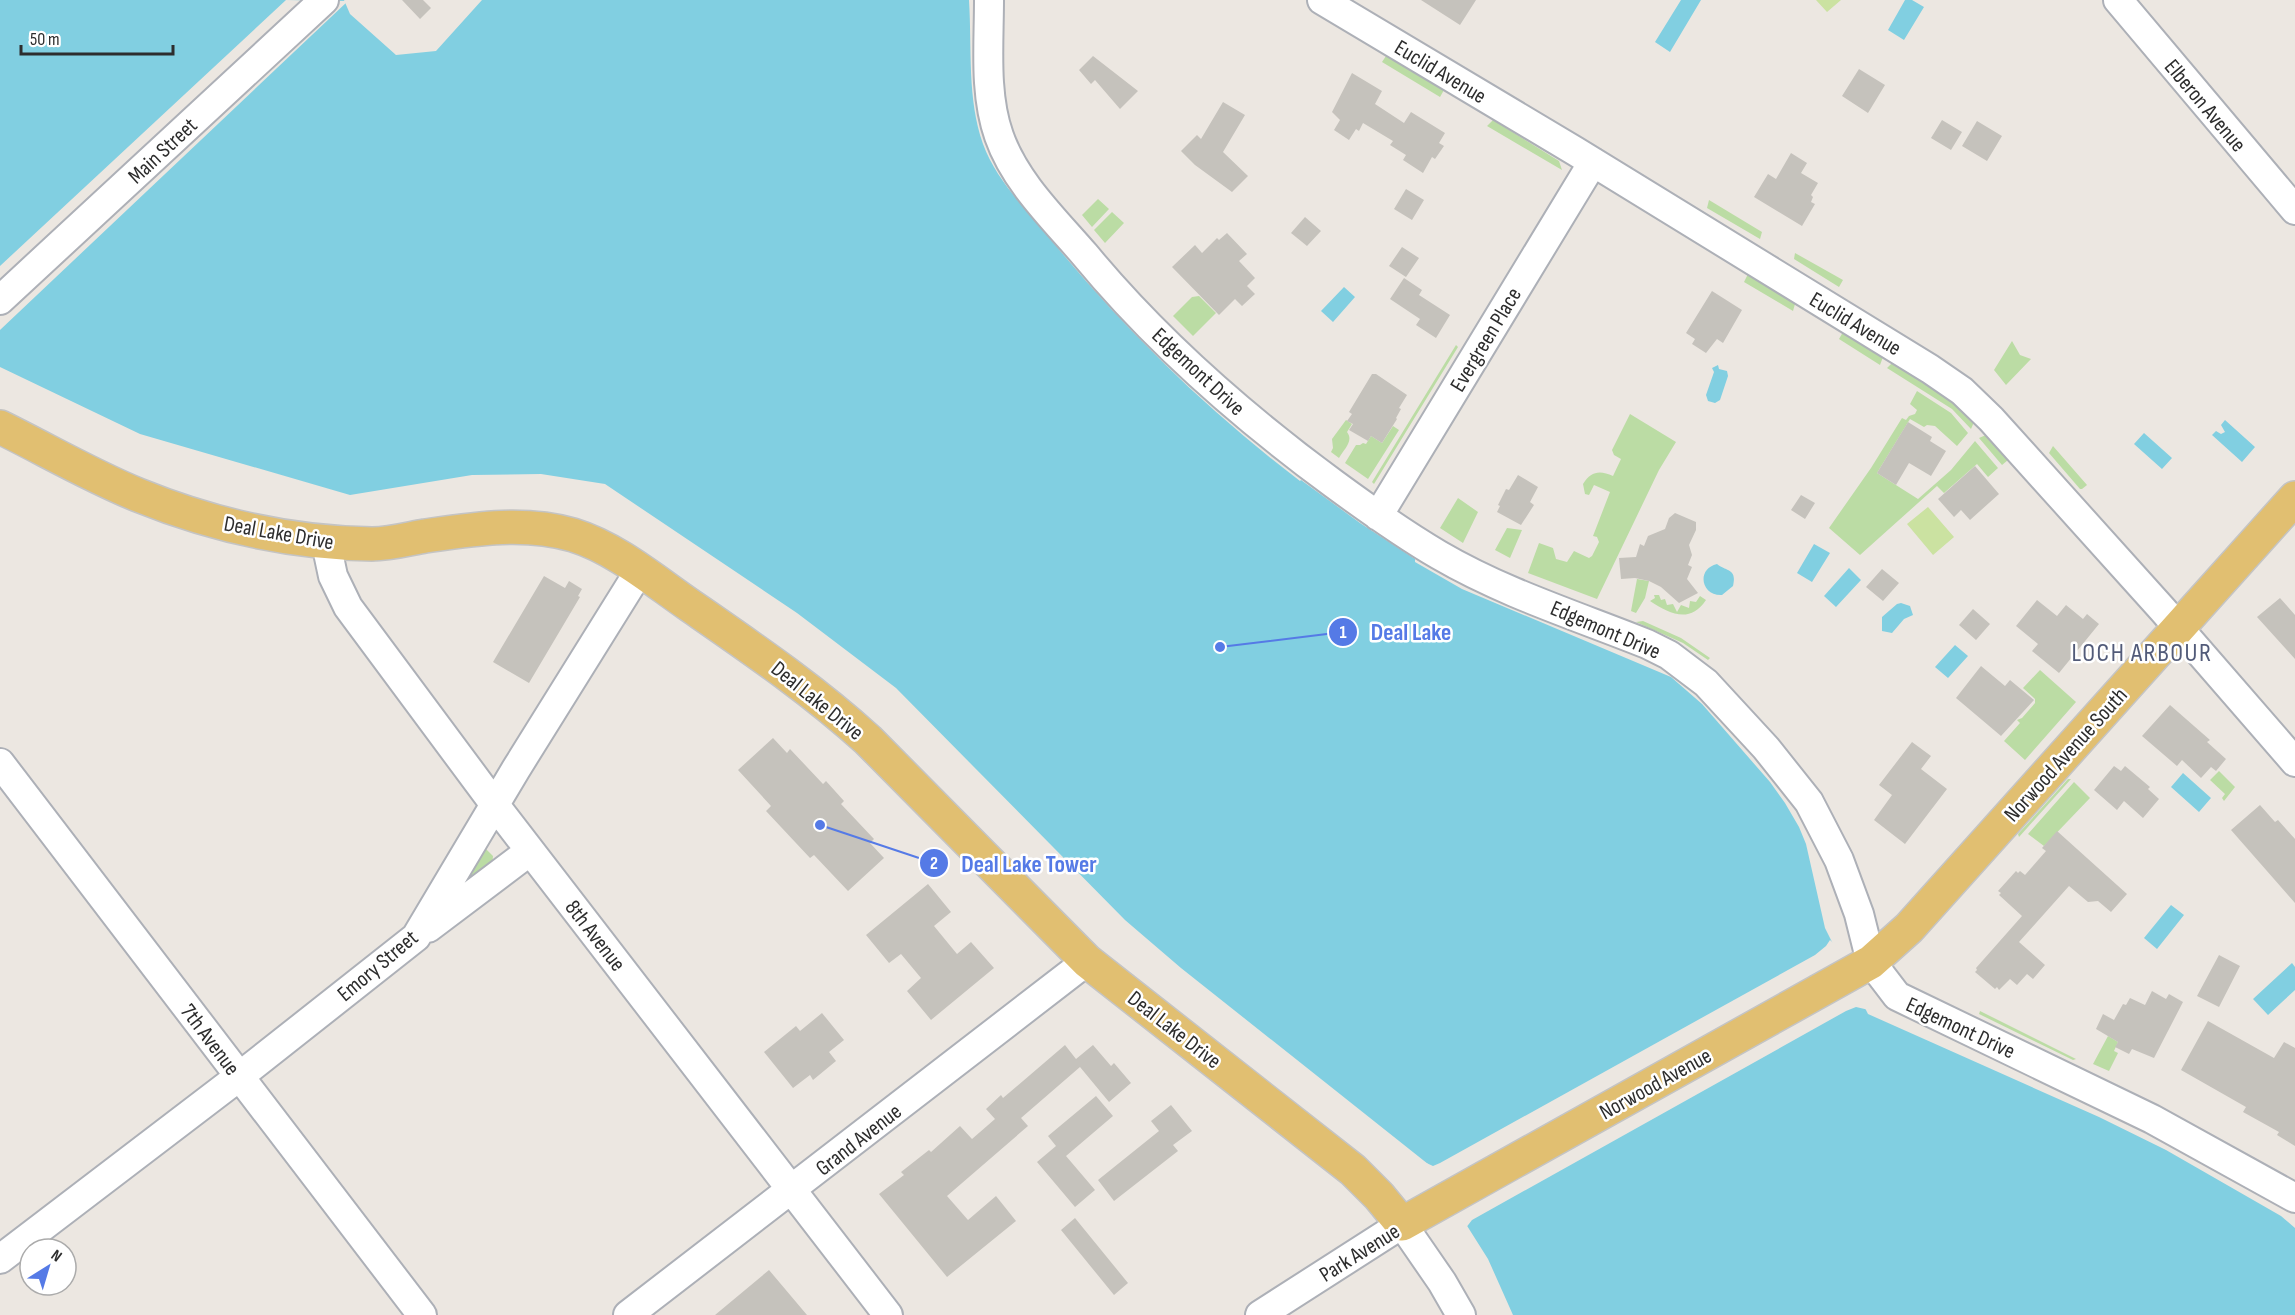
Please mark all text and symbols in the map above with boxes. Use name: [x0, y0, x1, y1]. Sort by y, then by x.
scale bar: [21, 18, 172, 56]
text: 50 m: [30, 29, 60, 50]
street label: Euclid Avenue: [1389, 34, 1491, 110]
street label: Elberon Avenue: [2158, 54, 2251, 158]
street label: Main Street: [123, 112, 204, 190]
street label: Evergreen Place: [1445, 283, 1528, 397]
street label: Euclid Avenue: [1804, 286, 1906, 362]
street label: Edgemont Drive: [1146, 322, 1250, 422]
street label: Deal Lake Drive: [222, 511, 336, 556]
street label: Edgemont Drive: [1546, 595, 1665, 666]
callout: Deal Lake: [1328, 611, 1463, 653]
text: Deal Lake: [1371, 618, 1451, 647]
text: 1: [1339, 622, 1347, 643]
district label: LOCH ARBOUR: [2072, 638, 2212, 669]
street label: Deal Lake Drive: [765, 656, 869, 747]
street label: Norwood Avenue South: [1999, 682, 2133, 828]
callout: Deal Lake Tower: [919, 842, 1108, 884]
text: Deal Lake Tower: [961, 850, 1097, 879]
text: 2: [930, 853, 938, 874]
street label: 8th Avenue: [559, 895, 631, 977]
street label: Emory Street: [332, 924, 424, 1008]
street label: Deal Lake Drive: [1122, 985, 1226, 1075]
street label: Edgemont Drive: [1902, 991, 2019, 1065]
street label: 7th Avenue: [174, 999, 245, 1081]
street label: Norwood Avenue: [1595, 1042, 1716, 1126]
street label: Grand Avenue: [811, 1098, 907, 1182]
street label: Park Avenue: [1315, 1218, 1405, 1288]
north arrow: [18, 1237, 78, 1297]
text: N: [47, 1246, 65, 1266]

